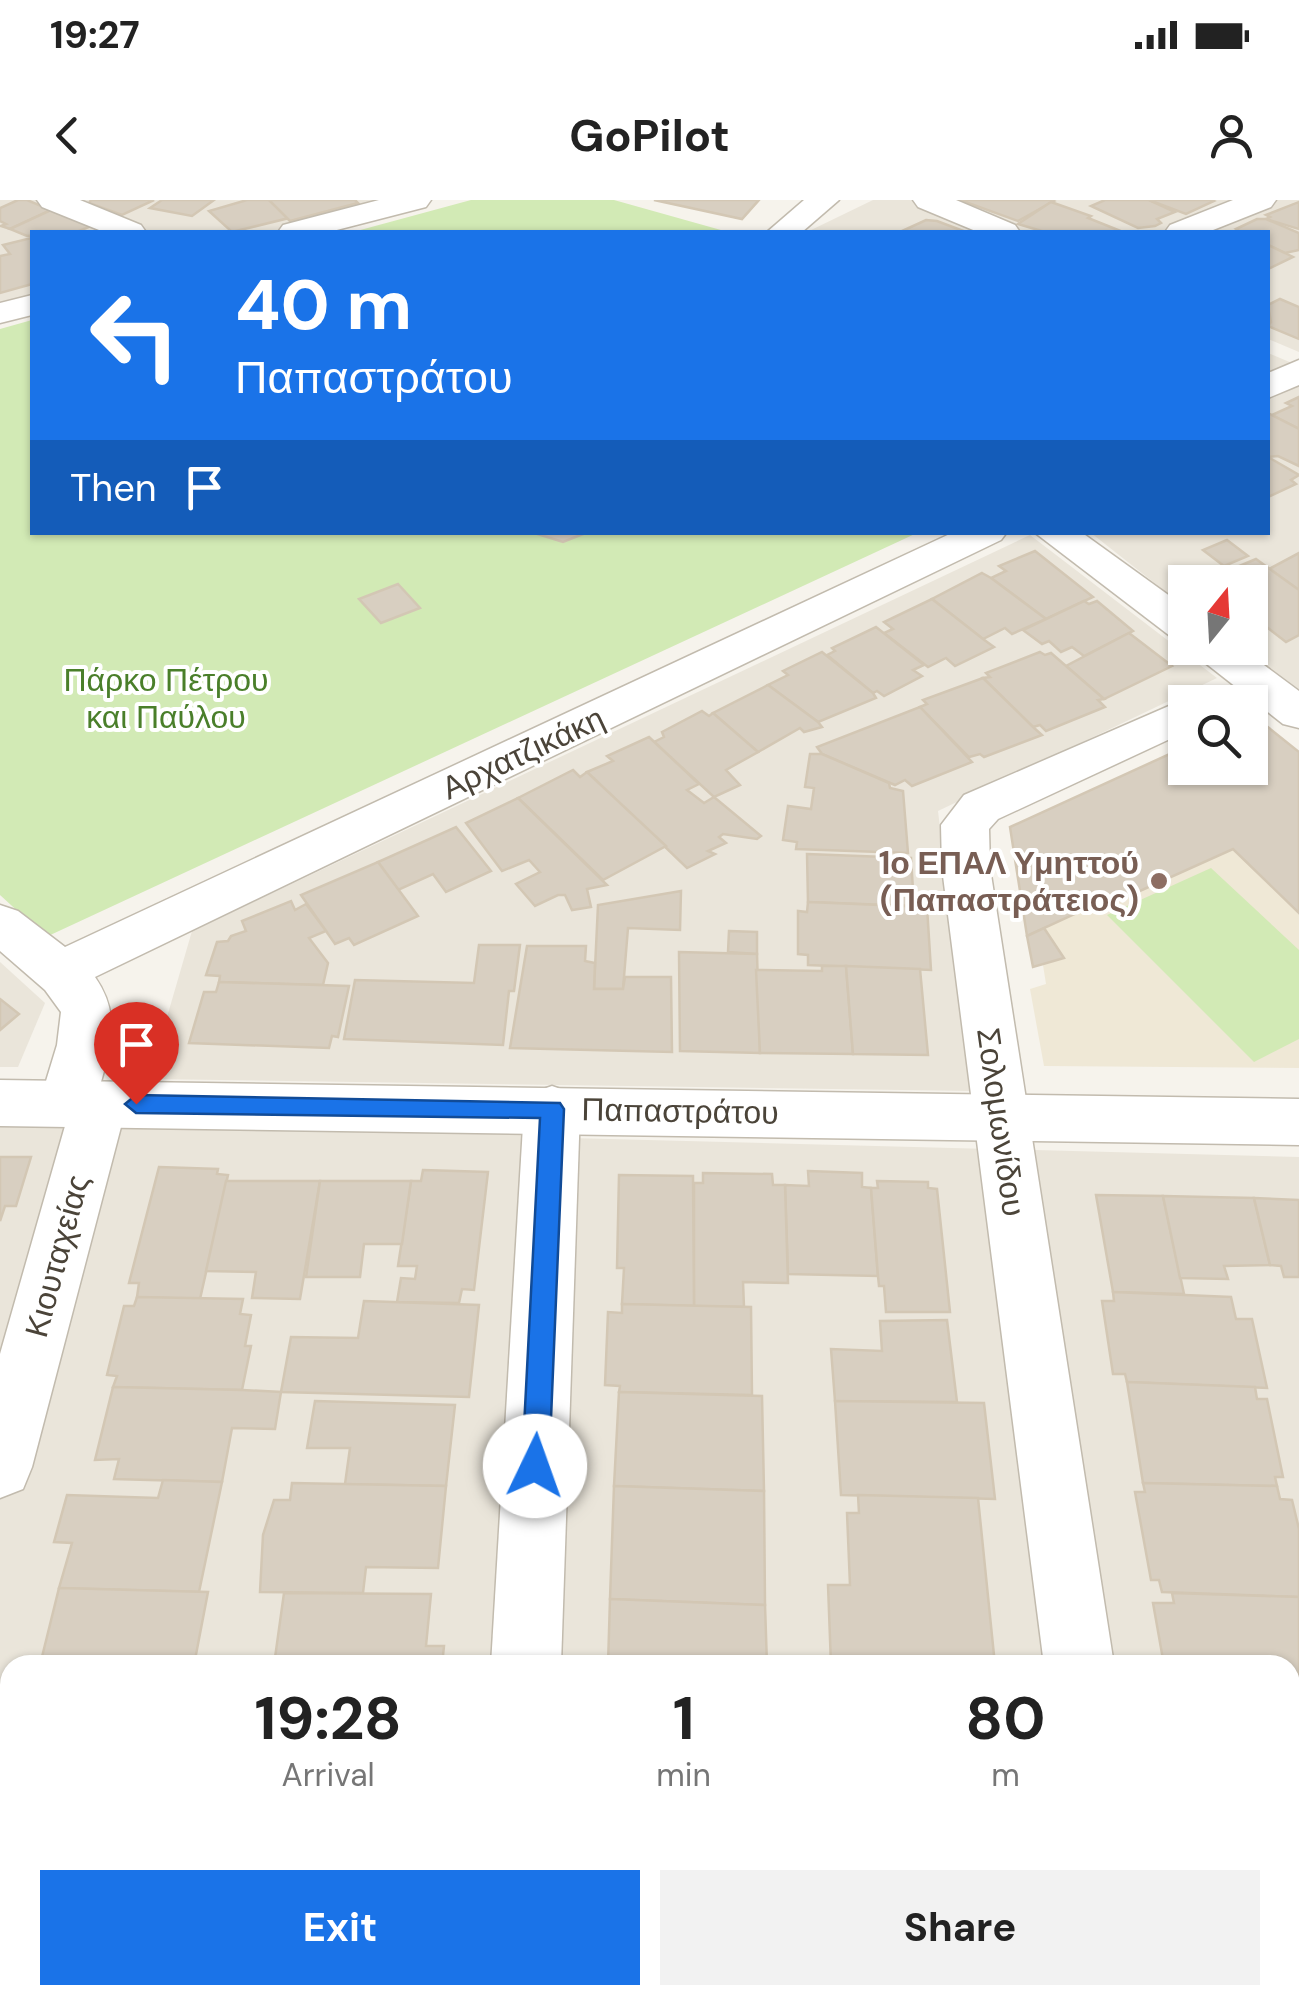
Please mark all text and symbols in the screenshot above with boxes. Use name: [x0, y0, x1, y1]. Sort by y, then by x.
text: 19:27: [50, 10, 140, 60]
text: GoPilot: [569, 106, 730, 165]
icon: back: [40, 108, 95, 163]
icon: person: [1204, 108, 1259, 163]
text: 40 m: [235, 260, 412, 351]
icon: left: [70, 270, 200, 400]
text: Παπαστράτου: [235, 348, 513, 407]
icon: arrive: [177, 460, 232, 515]
text: Then: [70, 463, 157, 513]
north arrow: [1168, 565, 1268, 665]
map controls: [1168, 565, 1268, 785]
park label: Πάρκο Πέτρου και Παύλου: [63, 659, 269, 738]
button: search: [1168, 685, 1268, 785]
street label: Αρχατζικάκη: [435, 697, 611, 809]
place label: 1ο ΕΠΑΛ Υμηττού (Παπαστράτειος): [879, 842, 1139, 921]
marker: 1ο ΕΠΑΛ Υμηττού (Παπαστράτειος): [1148, 870, 1170, 892]
pin: [94, 1002, 179, 1105]
icon: arrive: [109, 1017, 164, 1072]
street label: Σολομωνίδου: [967, 1025, 1035, 1219]
street label: Παπαστράτου: [581, 1088, 779, 1134]
street label: Κιουταχείας: [15, 1170, 99, 1342]
position arrow: [483, 1414, 587, 1518]
text: 19:28: [254, 1679, 402, 1758]
text: 1: [673, 1679, 694, 1758]
text: 80: [965, 1679, 1046, 1758]
text: Arrival: [282, 1754, 375, 1796]
text: min: [656, 1754, 711, 1796]
text: m: [991, 1754, 1020, 1796]
button: Exit: [40, 1870, 640, 1985]
button: Share: [660, 1870, 1260, 1985]

